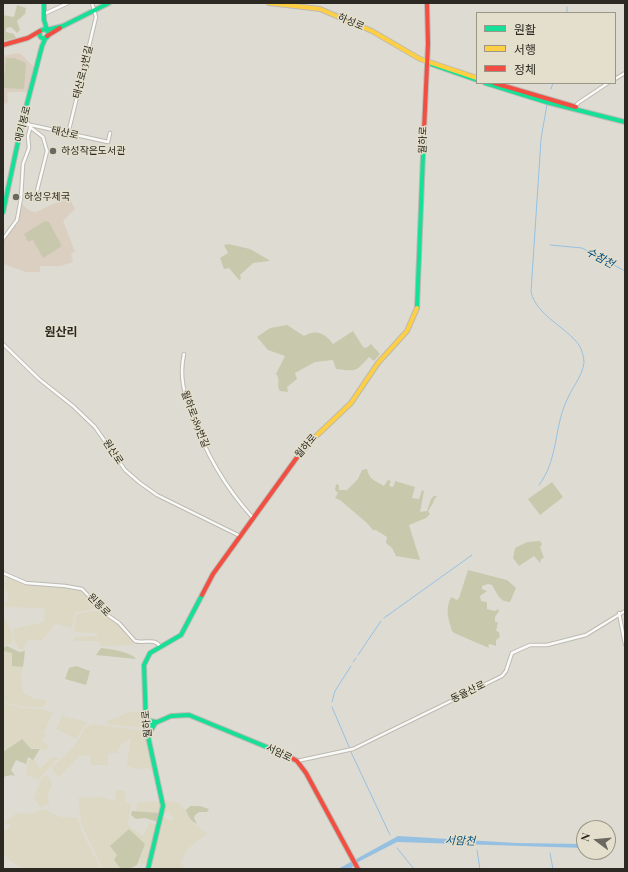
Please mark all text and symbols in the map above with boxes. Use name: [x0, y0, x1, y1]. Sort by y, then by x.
street label: 하성로: [336, 11, 366, 33]
legend: [476, 12, 616, 84]
text: 원활: [514, 21, 536, 37]
text: 서행: [514, 41, 536, 57]
street label: 태산로13번길: [71, 44, 95, 100]
text: 정체: [514, 61, 536, 77]
street label: 애기봉로: [13, 105, 33, 143]
street label: 태산로: [50, 124, 80, 142]
street label: 월하로: [417, 126, 429, 154]
place label: 하성작은도서관: [61, 145, 125, 157]
marker: 하성작은도서관: [48, 146, 58, 156]
place label: 하성우체국: [24, 191, 70, 203]
marker: 하성우체국: [11, 192, 21, 202]
water label: 수참천: [583, 245, 617, 271]
district label: 원산리: [44, 325, 78, 339]
street label: 월하로589번길: [179, 389, 211, 449]
street label: 월하로: [293, 432, 319, 460]
street label: 원산로: [100, 437, 126, 467]
street label: 원통로: [85, 591, 113, 619]
street label: 동을산로: [449, 679, 487, 705]
street label: 월하로: [140, 710, 154, 738]
street label: 서암로: [264, 742, 294, 764]
north arrow: [576, 820, 616, 860]
text: N: [577, 831, 593, 843]
water label: 서암천: [445, 834, 475, 848]

